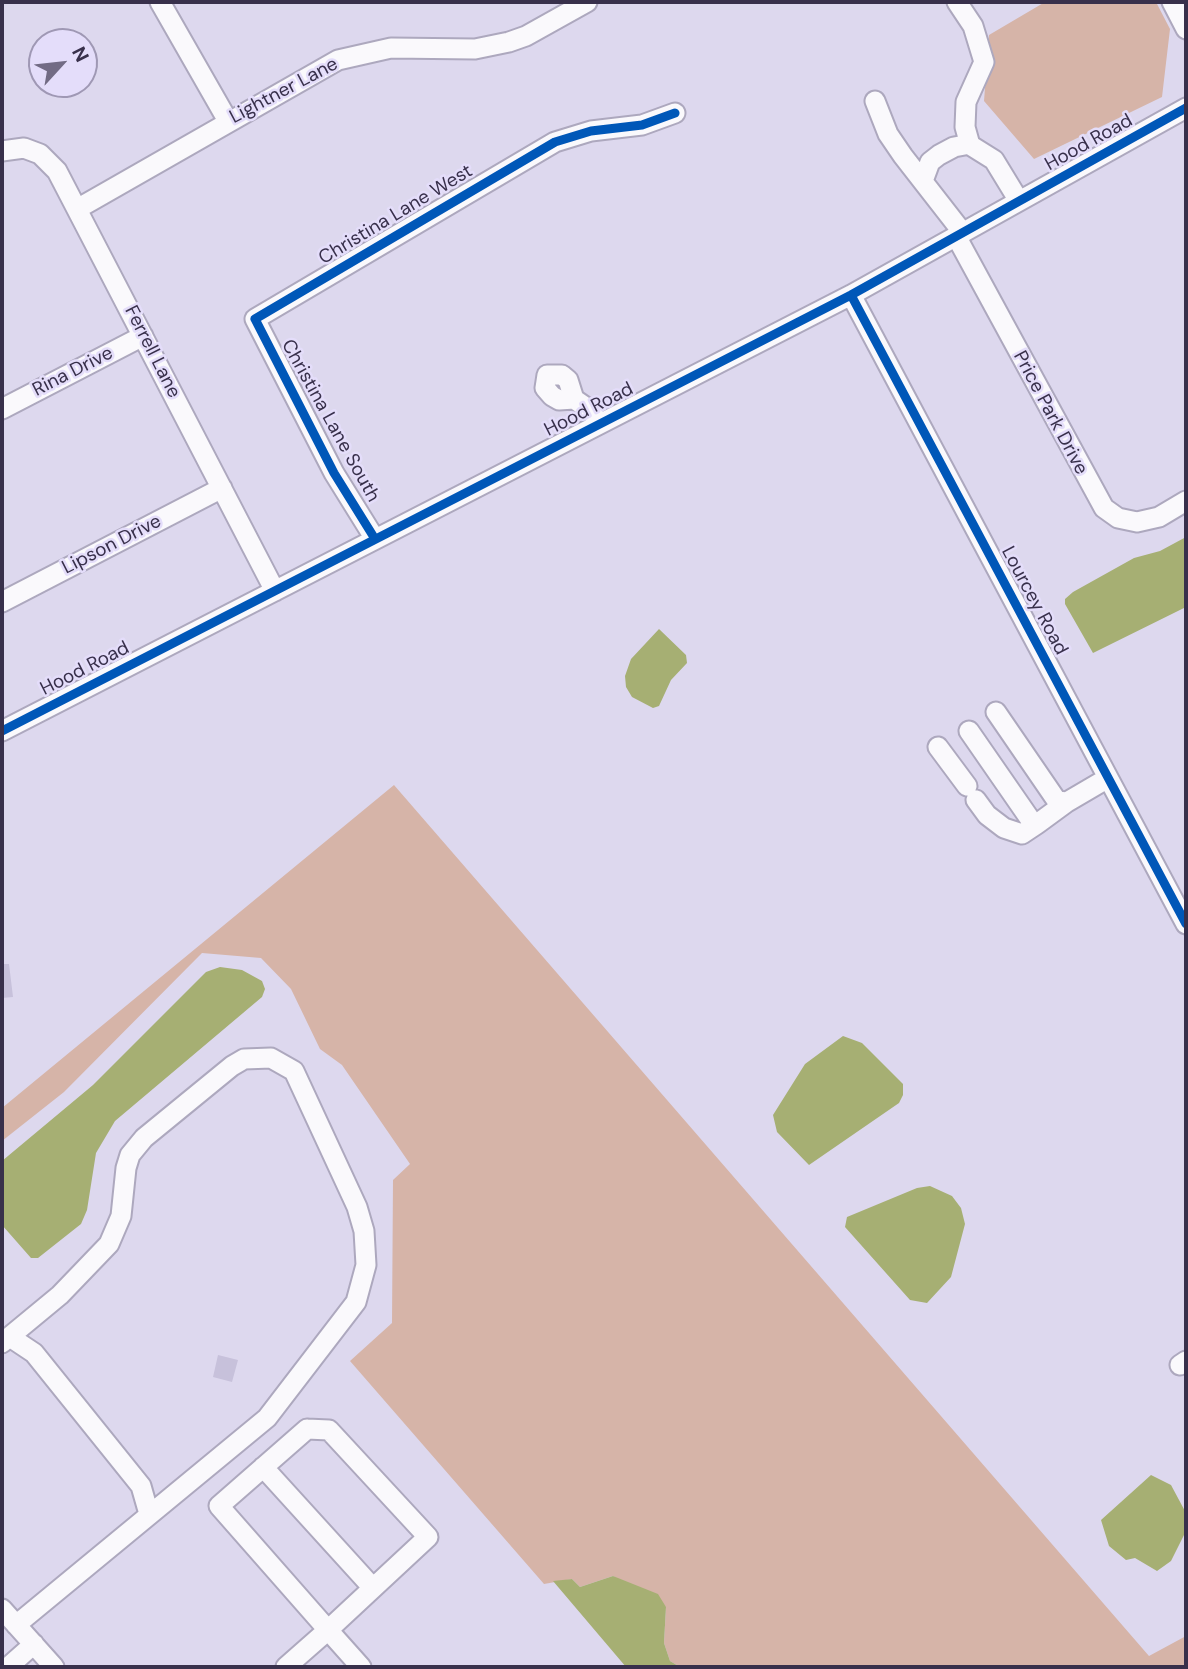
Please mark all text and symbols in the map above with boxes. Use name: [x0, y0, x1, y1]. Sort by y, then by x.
north arrow: [28, 28, 98, 98]
text: N: [66, 42, 95, 66]
street label: Lightner Lane: [226, 53, 342, 129]
street label: Hood Road: [1041, 110, 1137, 176]
street label: Christina Lane West: [315, 160, 477, 270]
street label: Ferrell Lane: [119, 302, 185, 402]
street label: Christina Lane South: [276, 336, 384, 506]
street label: Rina Drive: [29, 342, 117, 402]
street label: Price Park Drive: [1008, 347, 1092, 479]
street label: Hood Road: [541, 378, 637, 442]
street label: Lipson Drive: [59, 510, 165, 580]
street label: Lourcey Road: [996, 543, 1072, 659]
street label: Hood Road: [37, 637, 133, 701]

